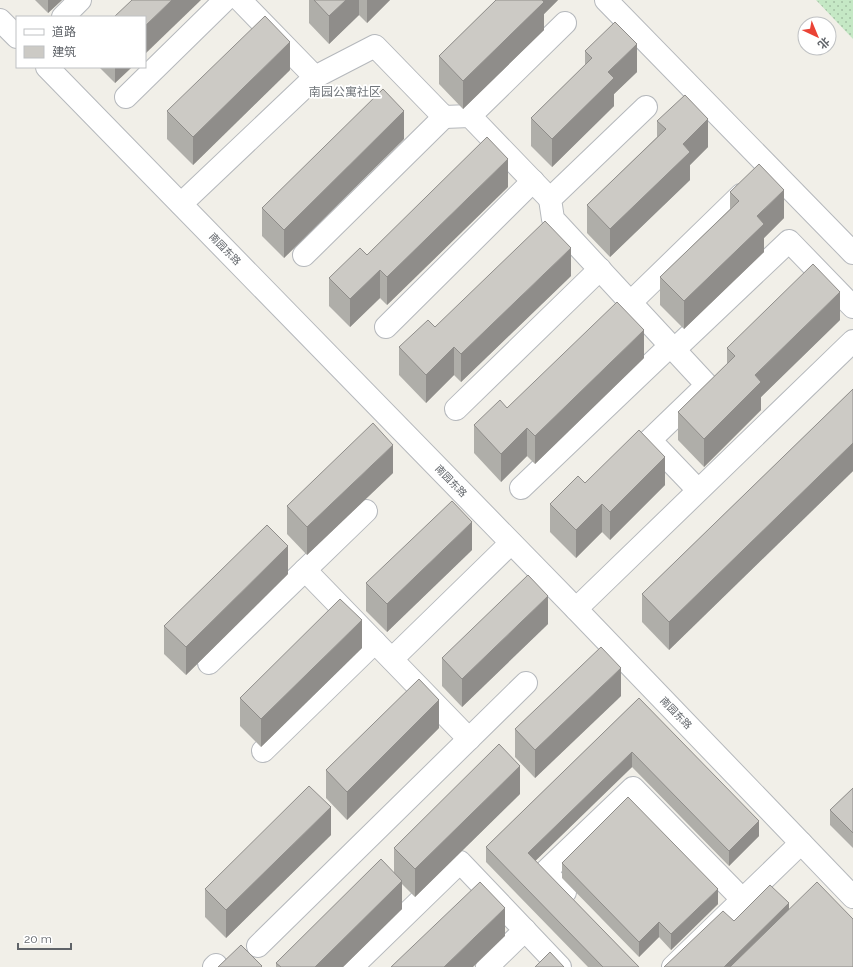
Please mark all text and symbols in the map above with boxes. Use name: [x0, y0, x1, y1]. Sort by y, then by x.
legend: [16, 16, 146, 68]
north arrow: [797, 16, 837, 56]
text: 道路: [52, 25, 76, 39]
text: 北: [815, 34, 832, 51]
text: 建筑: [52, 45, 76, 59]
district label: 南园公寓社区: [309, 85, 381, 99]
street label: 南园东路: [207, 231, 243, 267]
street label: 南园东路: [433, 463, 469, 499]
street label: 南园东路: [658, 695, 694, 731]
scale bar: [18, 925, 71, 951]
text: 20 m: [24, 932, 52, 946]

